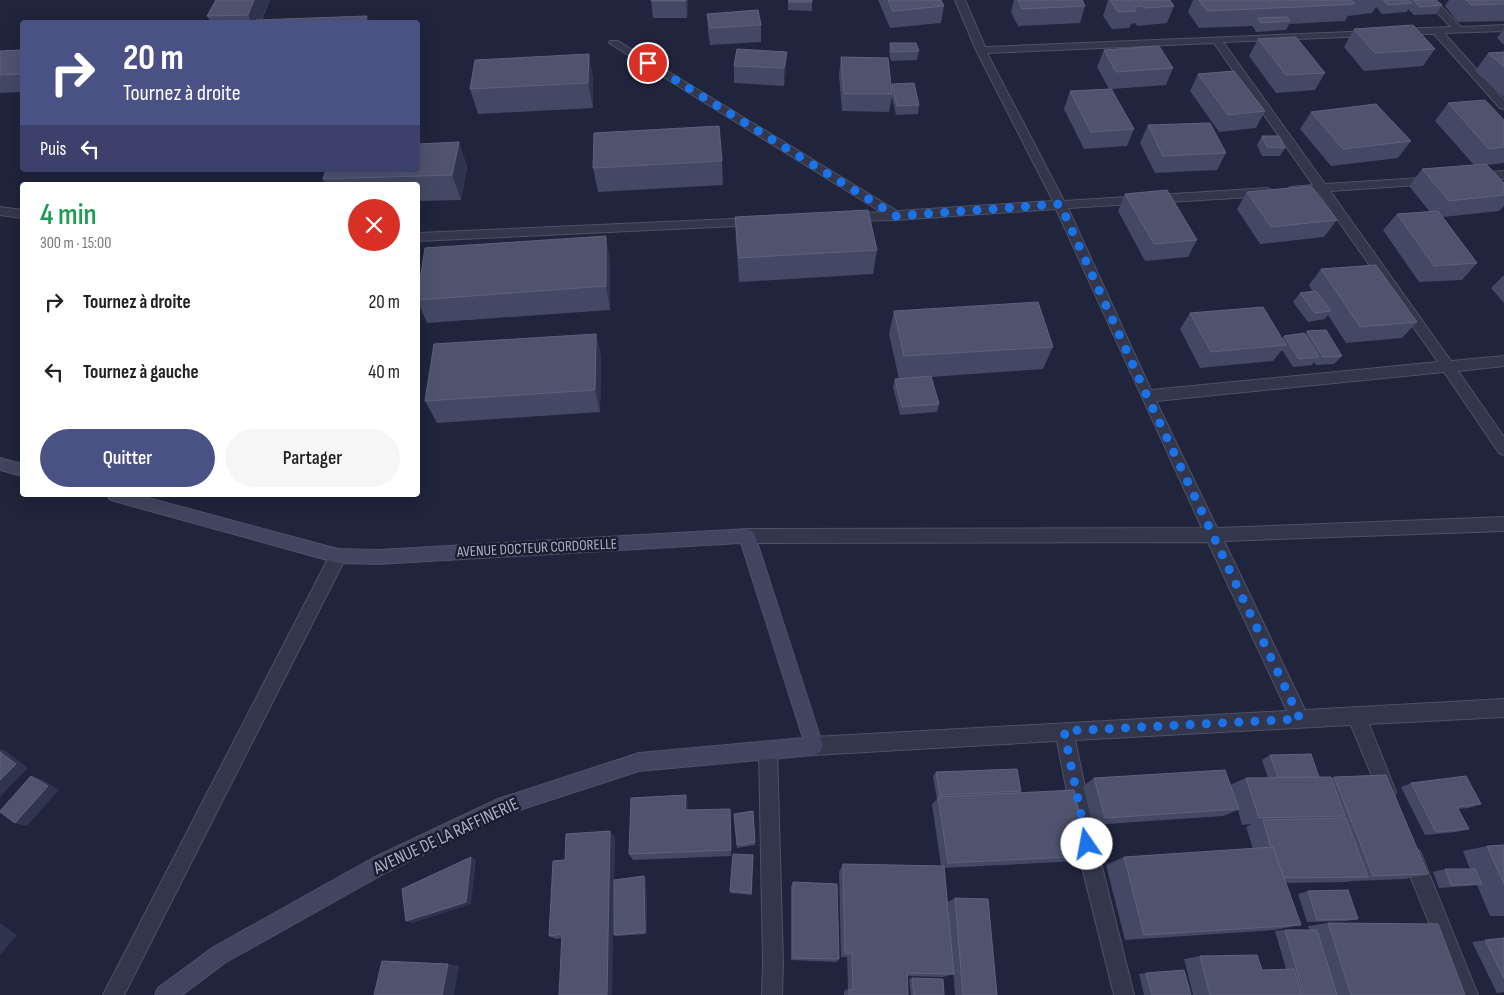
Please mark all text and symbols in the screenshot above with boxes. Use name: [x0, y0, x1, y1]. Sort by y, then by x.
text: 20 m: [123, 37, 184, 80]
icon: right: [40, 40, 105, 105]
pin: [627, 42, 669, 84]
icon: arrive: [634, 49, 662, 77]
text: Tournez à droite: [123, 80, 240, 107]
icon: left: [76, 135, 104, 163]
text: Puis: [40, 138, 66, 161]
text: 4 min: [40, 197, 97, 233]
button: close: [348, 199, 400, 251]
text: 300 m · 15:00: [40, 234, 111, 253]
icon: right: [40, 288, 68, 316]
text: Tournez à droite: [83, 291, 191, 314]
text: 20 m: [368, 291, 400, 314]
icon: left: [40, 358, 68, 386]
text: Tournez à gauche: [83, 361, 199, 384]
text: 40 m: [368, 361, 400, 384]
button: Quitter: [40, 429, 215, 487]
button: Partager: [225, 429, 400, 487]
street label: AVENUE DOCTEUR CORDORELLE: [456, 534, 617, 562]
street label: AVENUE DE LA RAFFINERIE: [369, 793, 522, 879]
position arrow: [1060, 817, 1112, 869]

